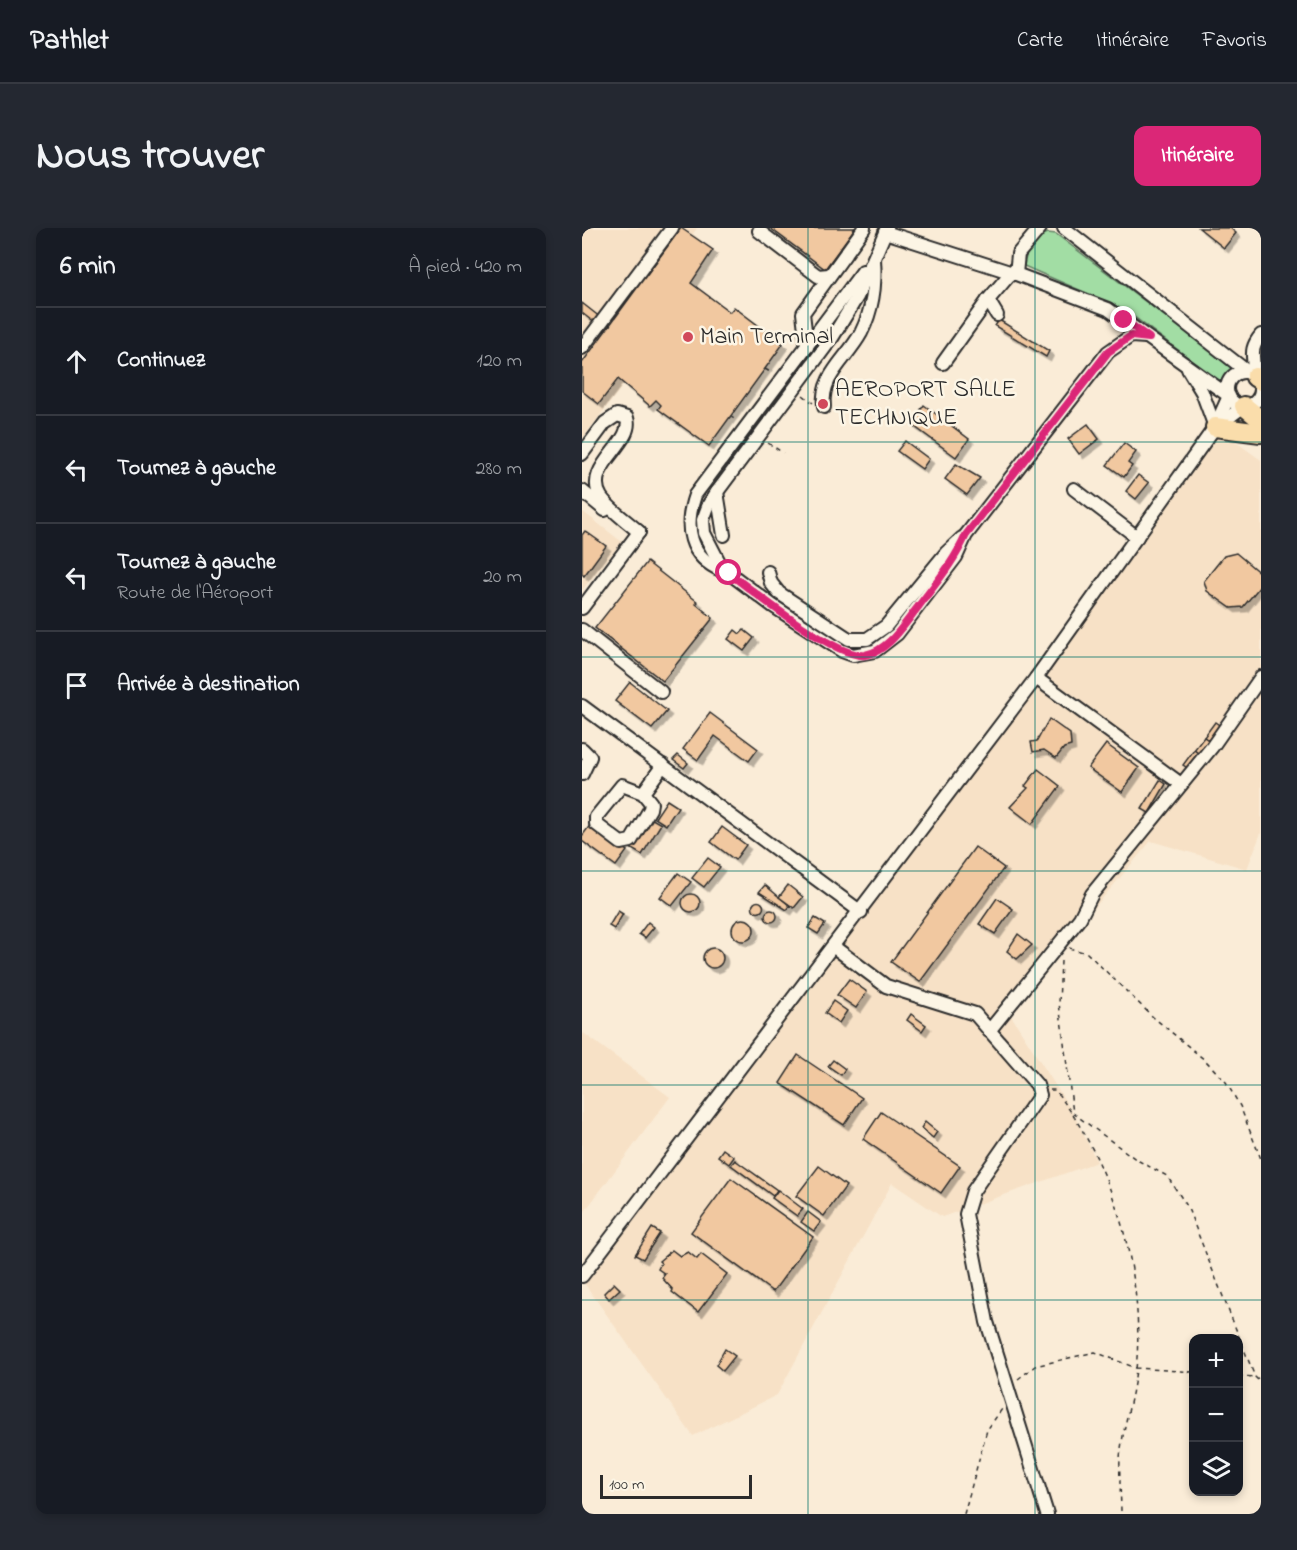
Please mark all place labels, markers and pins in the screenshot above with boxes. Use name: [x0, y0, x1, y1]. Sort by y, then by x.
place label: Main Terminal: [700, 320, 833, 355]
marker: Main Terminal: [681, 330, 695, 344]
place label: AEROPORT SALLE TECHNIQUE: [835, 373, 1016, 436]
marker: AEROPORT SALLE TECHNIQUE: [816, 397, 830, 411]

